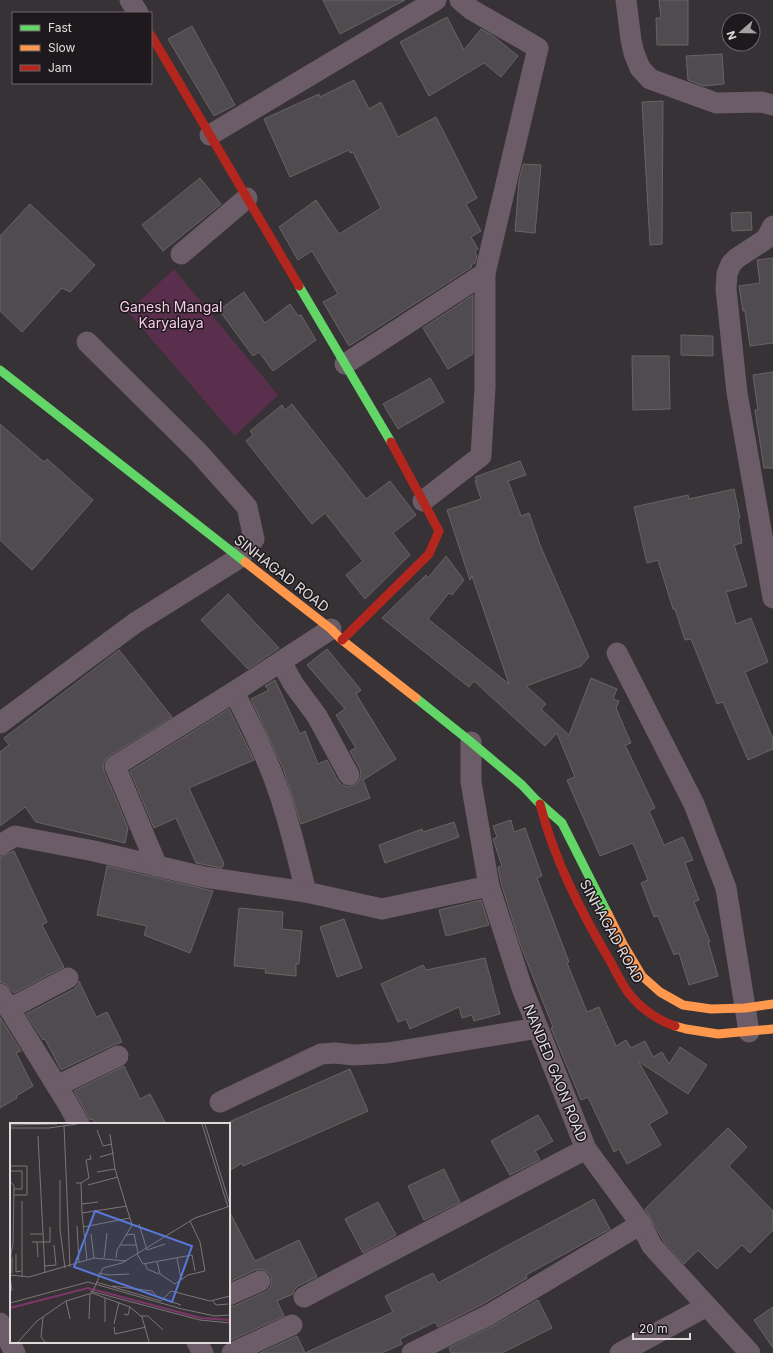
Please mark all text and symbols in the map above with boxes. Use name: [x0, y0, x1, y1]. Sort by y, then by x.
legend: [12, 12, 152, 84]
north arrow: [721, 12, 761, 52]
text: Fast: [48, 20, 72, 35]
text: N: [724, 29, 740, 42]
text: Slow: [48, 40, 76, 55]
text: Jam: [48, 60, 72, 75]
park label: Ganesh Mangal Karyalaya: [120, 298, 222, 331]
street label: SINHAGAD ROAD: [231, 531, 333, 615]
street label: SINHAGAD ROAD: [577, 876, 647, 986]
street label: NANDED GAON ROAD: [521, 1002, 591, 1144]
inset map: [10, 1123, 230, 1343]
scale bar: [633, 1315, 690, 1341]
text: 20 m: [639, 1321, 668, 1336]

